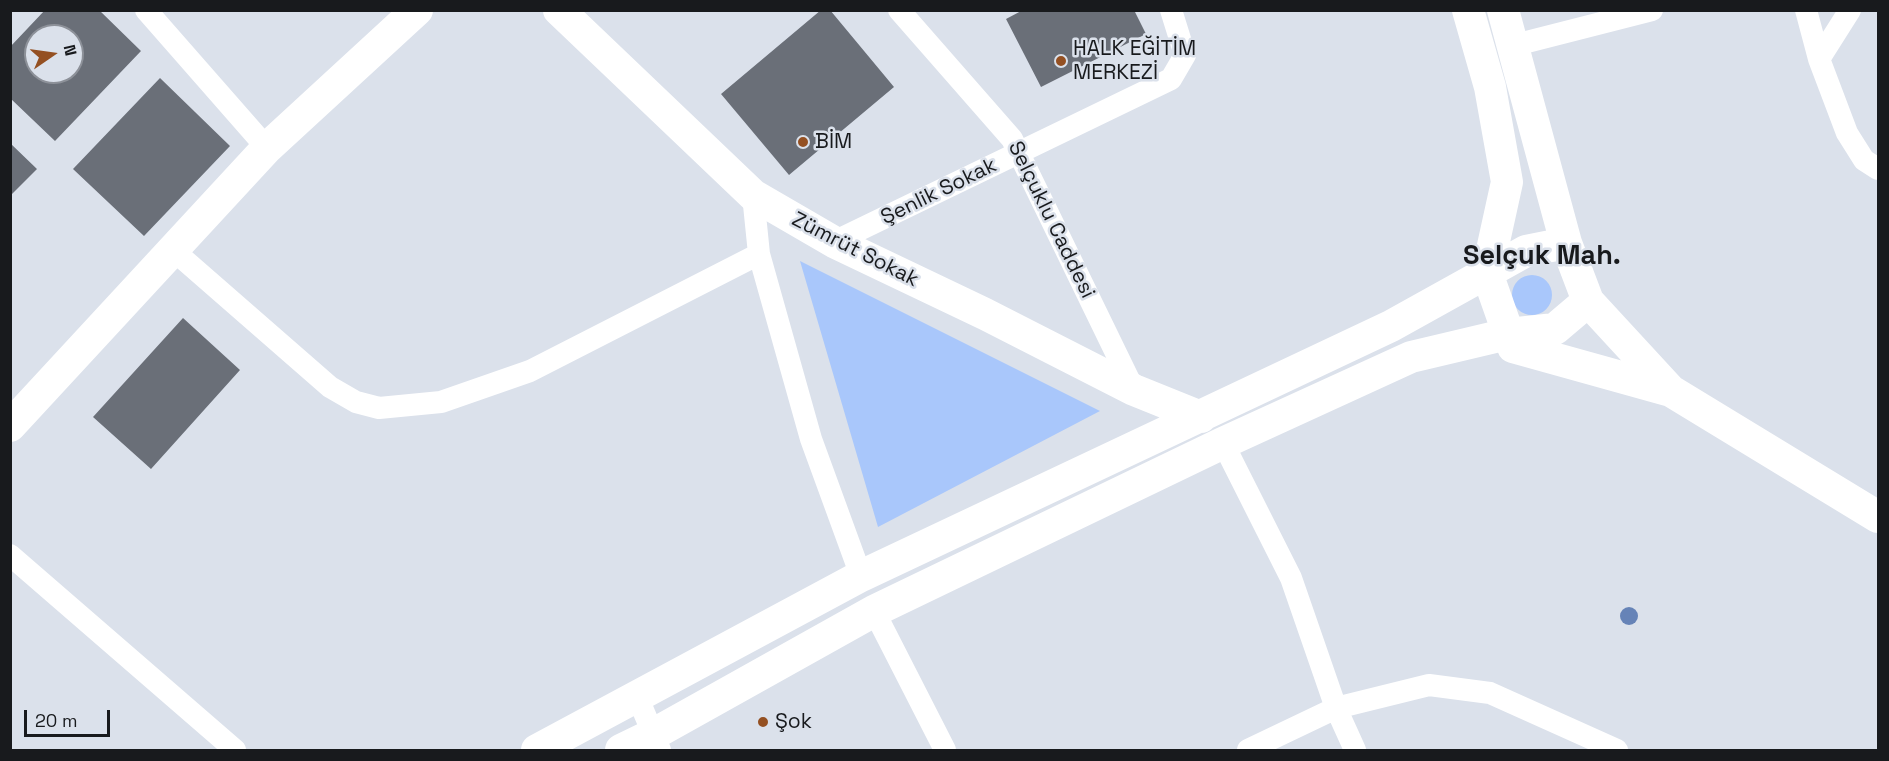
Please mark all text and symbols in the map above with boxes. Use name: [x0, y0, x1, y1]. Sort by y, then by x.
north arrow: [24, 24, 84, 84]
place label: HALK EĞİTİM MERKEZİ: [1073, 36, 1196, 86]
text: N: [59, 43, 82, 58]
marker: HALK EĞİTİM MERKEZİ: [1054, 54, 1068, 68]
place label: BİM: [815, 129, 852, 155]
marker: BİM: [796, 135, 810, 149]
street label: Selçuklu Caddesi: [1002, 137, 1100, 303]
street label: Şenlik Sokak: [877, 153, 1001, 231]
street label: Zümrüt Sokak: [787, 207, 923, 293]
district label: Selçuk Mah.: [1463, 241, 1621, 273]
scale bar: [27, 698, 112, 736]
text: 20 m: [35, 709, 78, 732]
place label: Şok: [775, 709, 812, 735]
marker: Şok: [756, 715, 770, 729]

